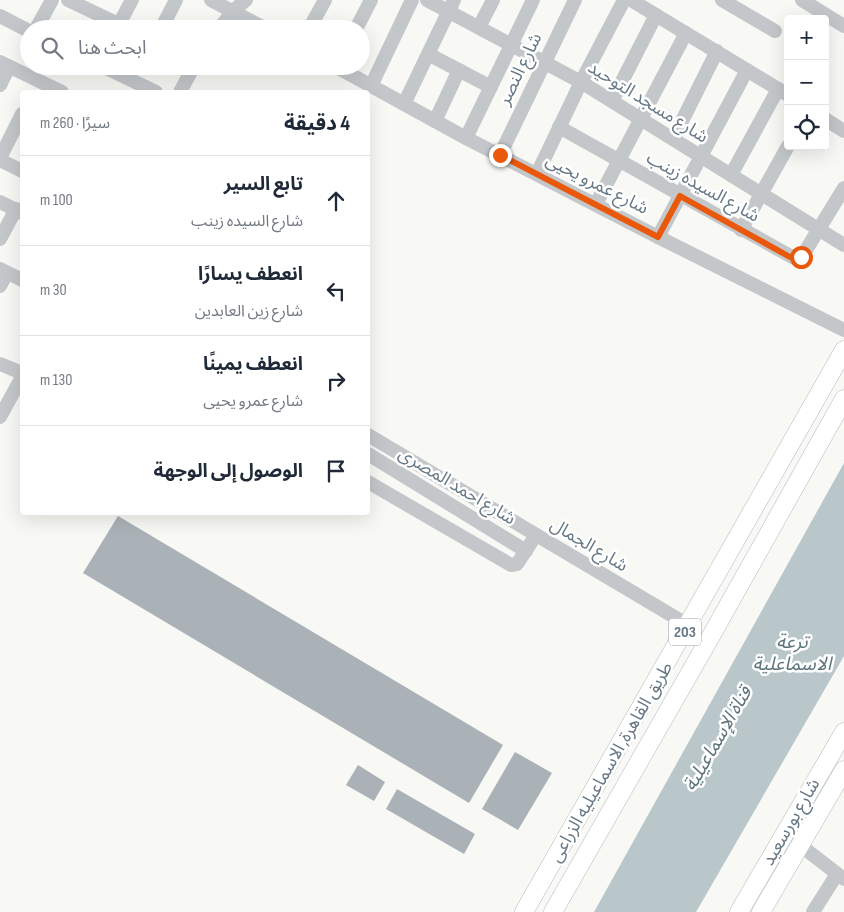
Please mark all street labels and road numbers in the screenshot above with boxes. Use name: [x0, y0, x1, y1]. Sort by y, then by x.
street label: شارع النصر: [493, 30, 549, 111]
street label: شارع مسجد التوحيد: [582, 57, 712, 150]
street label: شارع السيده زينب: [641, 147, 763, 229]
street label: شارع عمرو يحيى: [541, 149, 652, 222]
street label: شارع احمد المصرى: [393, 443, 519, 532]
street label: شارع الجمال: [545, 514, 631, 579]
road number: 203: [669, 618, 701, 646]
street label: طريق القاهرة, الاسماعيليه الزراعى: [545, 658, 677, 866]
street label: شارع بورسعيد: [758, 775, 827, 871]

